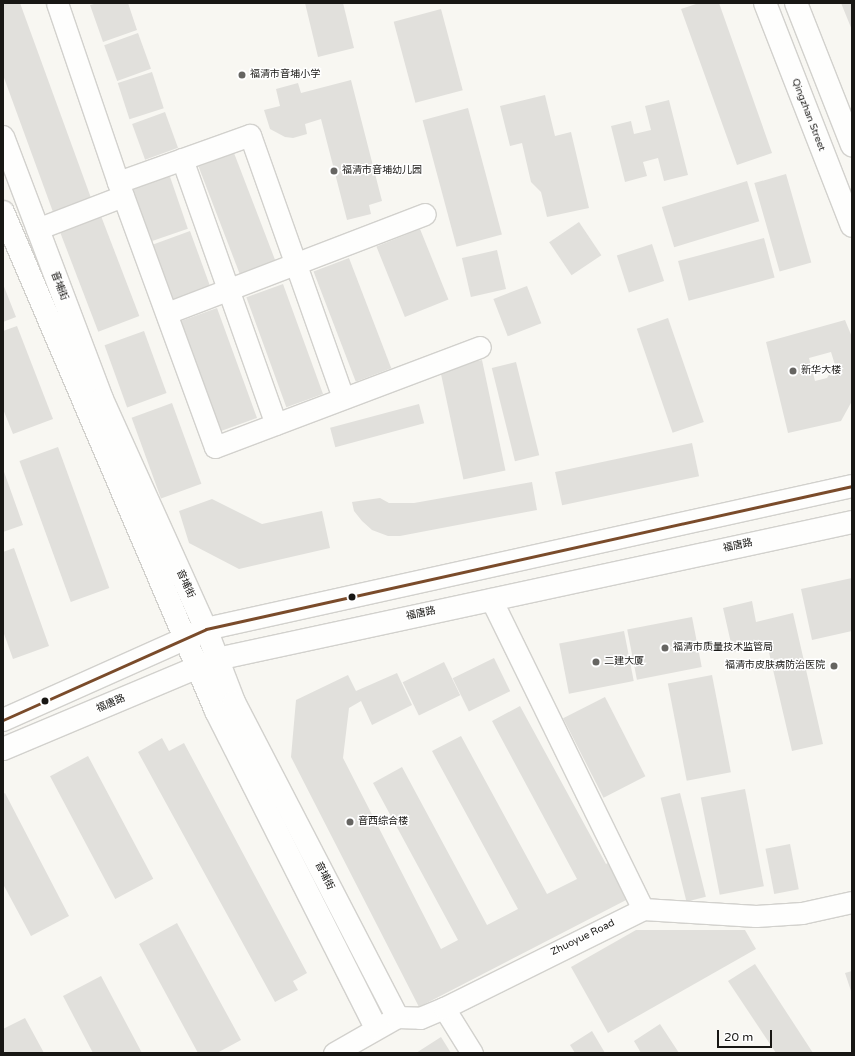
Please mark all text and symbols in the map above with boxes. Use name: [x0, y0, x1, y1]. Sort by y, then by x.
place label: 福清市音埔小学: [250, 69, 320, 81]
marker: 福清市音埔小学: [237, 70, 247, 80]
street label: Qingzhan Street: [789, 77, 827, 153]
place label: 福清市音埔幼儿园: [342, 165, 422, 177]
marker: 福清市音埔幼儿园: [329, 166, 339, 176]
street label: 音埔街: [48, 270, 70, 302]
place label: 新华大楼: [801, 365, 841, 377]
marker: 新华大楼: [788, 366, 798, 376]
street label: 福唐路: [722, 537, 754, 555]
street label: 音埔街: [173, 568, 197, 600]
unlabelled marker: [347, 592, 357, 602]
street label: 福唐路: [405, 605, 437, 623]
place label: 福清市质量技术监管局: [673, 642, 773, 654]
marker: 福清市质量技术监管局: [660, 643, 670, 653]
place label: 二建大厦: [604, 656, 644, 668]
marker: 二建大厦: [591, 657, 601, 667]
place label: 福清市皮肤病防治医院: [725, 660, 825, 672]
marker: 福清市皮肤病防治医院: [828, 660, 840, 672]
street label: 福唐路: [95, 693, 127, 715]
unlabelled marker: [40, 696, 50, 706]
place label: 音西综合楼: [358, 816, 408, 828]
marker: 音西综合楼: [345, 817, 355, 827]
street label: 音埔街: [312, 860, 336, 892]
street label: Zhuoyue Road: [549, 917, 617, 959]
scale bar: [719, 1022, 774, 1048]
text: 20 m: [724, 1030, 753, 1044]

